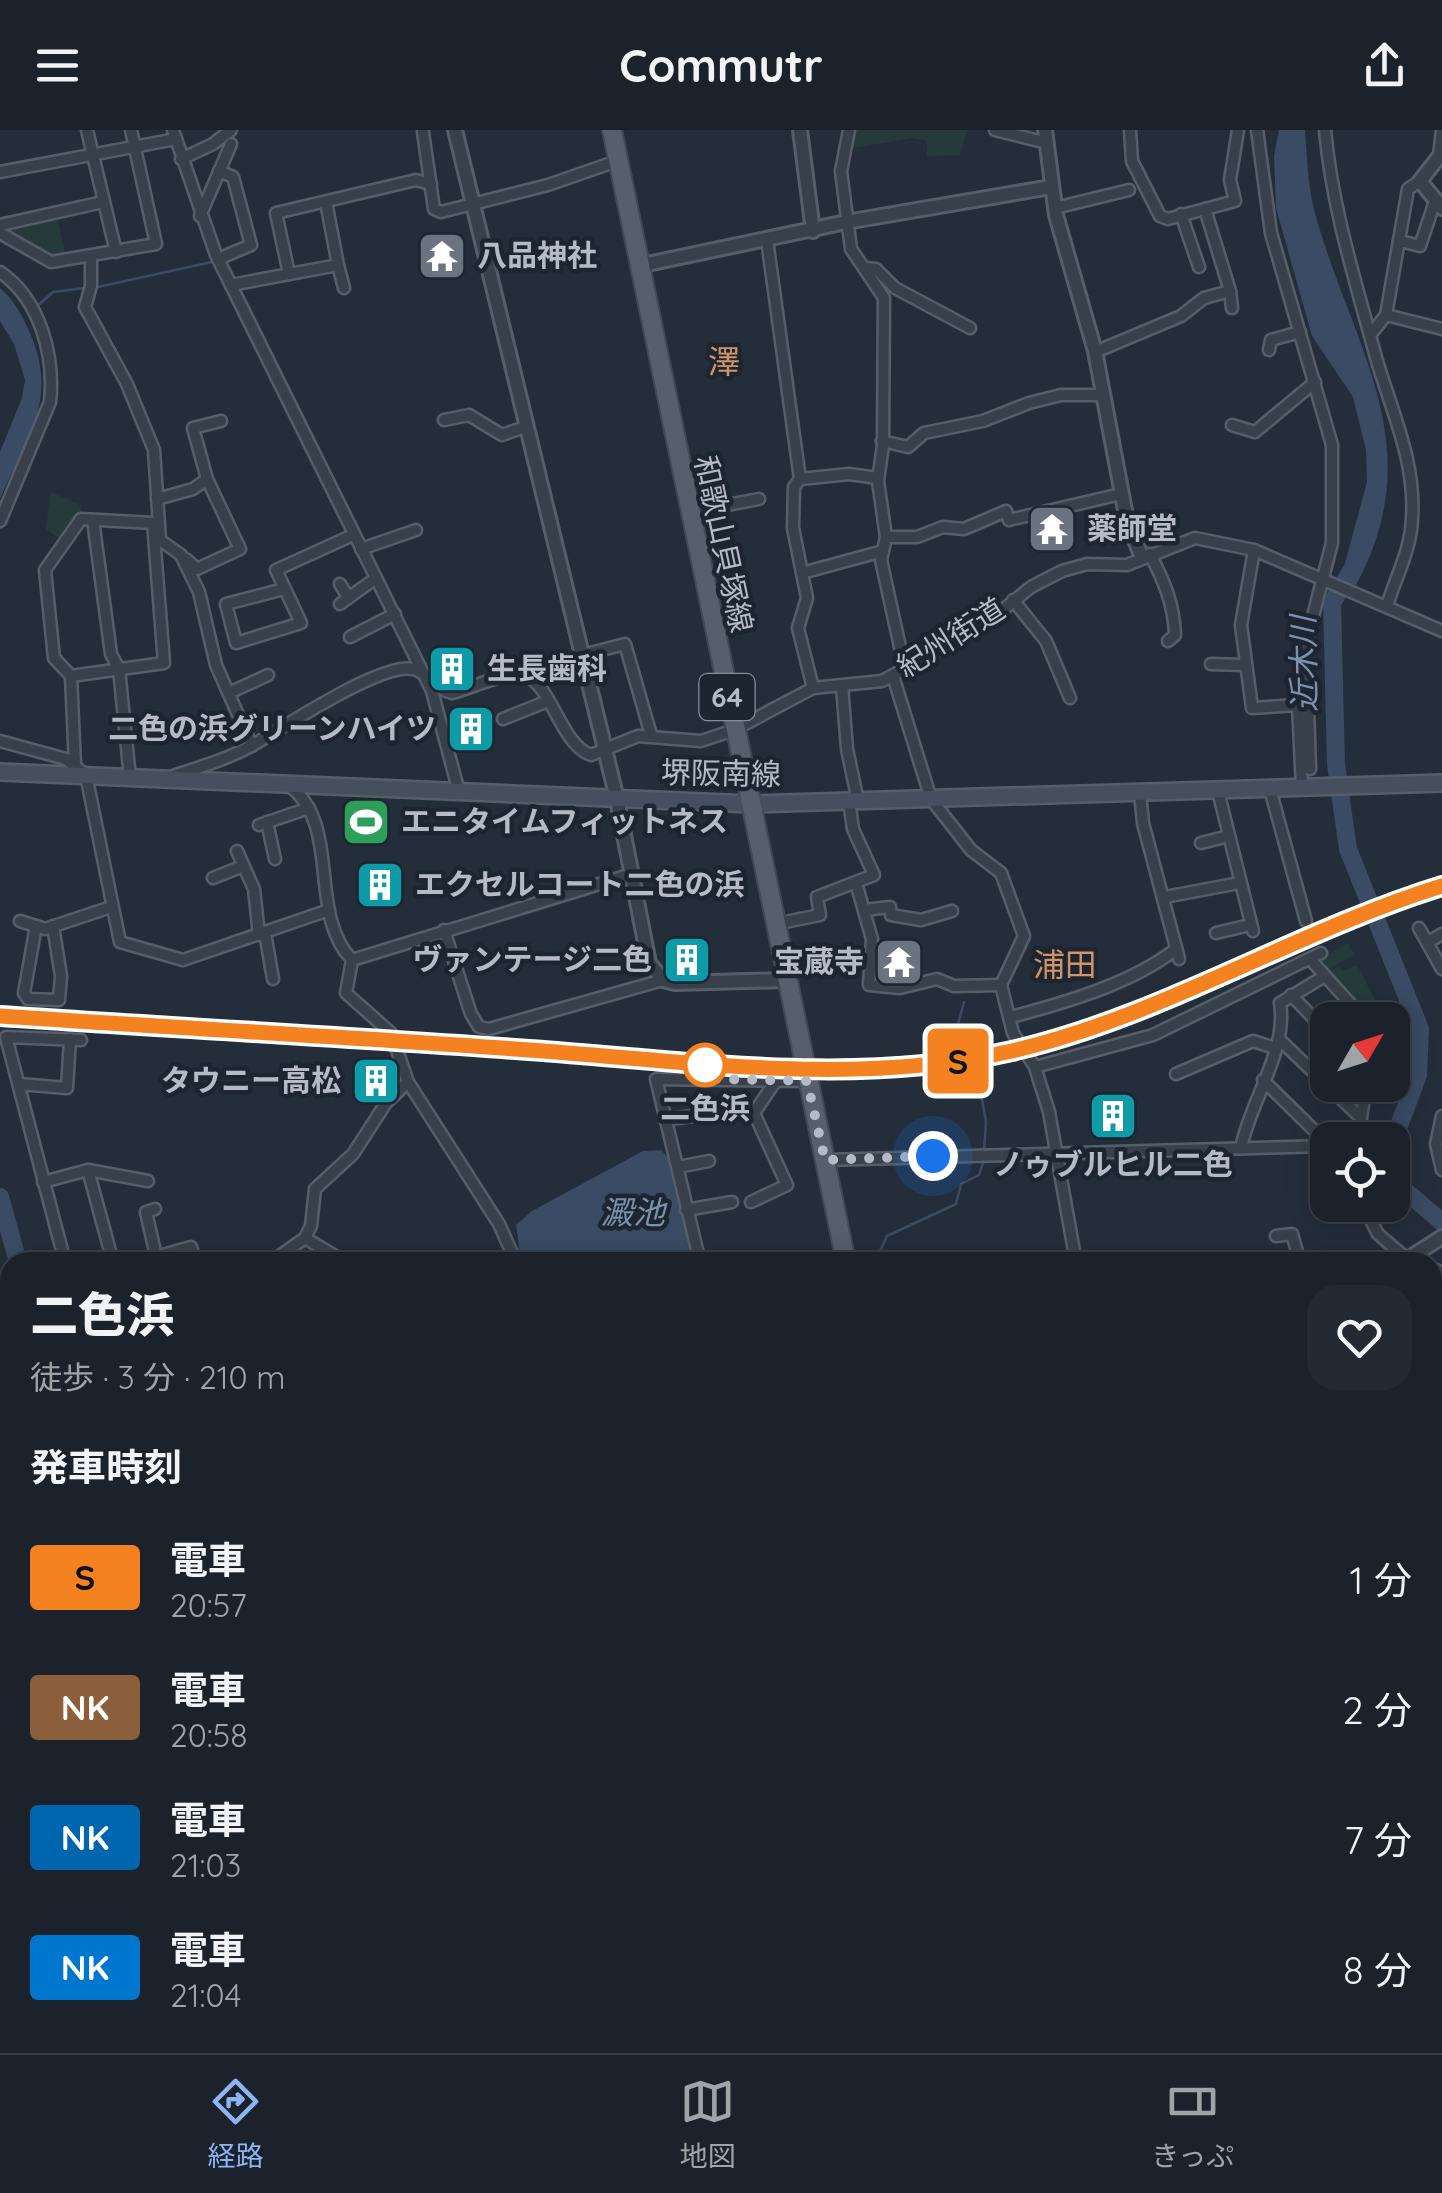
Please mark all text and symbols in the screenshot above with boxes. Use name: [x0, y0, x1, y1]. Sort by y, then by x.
text: Commutr: [619, 37, 823, 93]
icon: menu: [30, 38, 85, 93]
icon: share: [1357, 38, 1412, 93]
temple icon: 八品神社: [416, 230, 468, 282]
place label: 八品神社: [477, 236, 597, 274]
district label: 澤: [708, 341, 740, 381]
street label: 和歌山貝塚線: [687, 452, 761, 636]
temple icon: 薬師堂: [1026, 503, 1078, 555]
place label: 薬師堂: [1087, 509, 1177, 547]
street label: 紀州街道: [890, 589, 1011, 685]
water label: 近木川: [1282, 613, 1324, 712]
building icon: 生長歯科: [426, 643, 478, 695]
place label: 生長歯科: [487, 649, 607, 687]
road number: 64: [700, 674, 754, 720]
building icon: 二色の浜グリーンハイツ: [445, 703, 497, 755]
place label: 二色の浜グリーンハイツ: [108, 709, 436, 747]
street label: 堺阪南線: [661, 753, 781, 793]
sports icon: エニタイムフィットネス: [340, 796, 392, 848]
place label: エニタイムフィットネス: [401, 802, 728, 840]
building icon: エクセルコート二色の浜: [354, 859, 406, 911]
place label: エクセルコート二色の浜: [415, 865, 744, 903]
building icon: ヴァンテージ二色: [661, 934, 713, 986]
temple icon: 宝蔵寺: [873, 936, 925, 988]
place label: ヴァンテージ二色: [413, 940, 652, 978]
place label: 宝蔵寺: [774, 942, 864, 980]
district label: 浦田: [1033, 944, 1097, 984]
north arrow: [1310, 1002, 1410, 1102]
map controls: [1310, 1002, 1410, 1222]
line badge: S: [926, 1028, 990, 1094]
text: S: [948, 1039, 968, 1083]
marker: 二色浜: [684, 1044, 726, 1086]
building icon: タウニー高松: [350, 1055, 402, 1107]
place label: タウニー高松: [161, 1061, 341, 1099]
place label: 二色浜: [660, 1089, 750, 1127]
building icon: ノゥブルヒル二色: [1087, 1090, 1139, 1142]
button: locate: [1310, 1122, 1410, 1222]
your location: [908, 1131, 958, 1181]
place label: ノゥブルヒル二色: [993, 1145, 1233, 1183]
water label: 澱池: [601, 1192, 668, 1232]
text: 二色浜: [30, 1284, 174, 1344]
button: heart: [1307, 1285, 1412, 1390]
text: 徒歩 · 3 分 · 210 m: [30, 1357, 285, 1397]
text: 発車時刻: [30, 1443, 182, 1491]
text: 電車: [170, 1536, 246, 1584]
text: S: [75, 1555, 95, 1599]
text: 1 分: [1350, 1556, 1412, 1604]
text: 20:57: [170, 1585, 247, 1625]
text: 電車: [170, 1666, 246, 1714]
text: NK: [61, 1685, 109, 1729]
text: 2 分: [1343, 1686, 1412, 1734]
text: 20:58: [170, 1715, 247, 1755]
text: 電車: [170, 1796, 246, 1844]
text: NK: [61, 1815, 109, 1859]
text: 7 分: [1344, 1816, 1412, 1864]
text: 21:03: [170, 1845, 241, 1885]
text: 電車: [170, 1926, 246, 1974]
text: NK: [61, 1945, 109, 1989]
text: 8 分: [1343, 1946, 1412, 1994]
text: 21:04: [170, 1975, 241, 2015]
tab: 経路: [208, 2074, 264, 2174]
tab: 地図: [680, 2074, 736, 2174]
tab: きっぷ: [1151, 2074, 1234, 2174]

